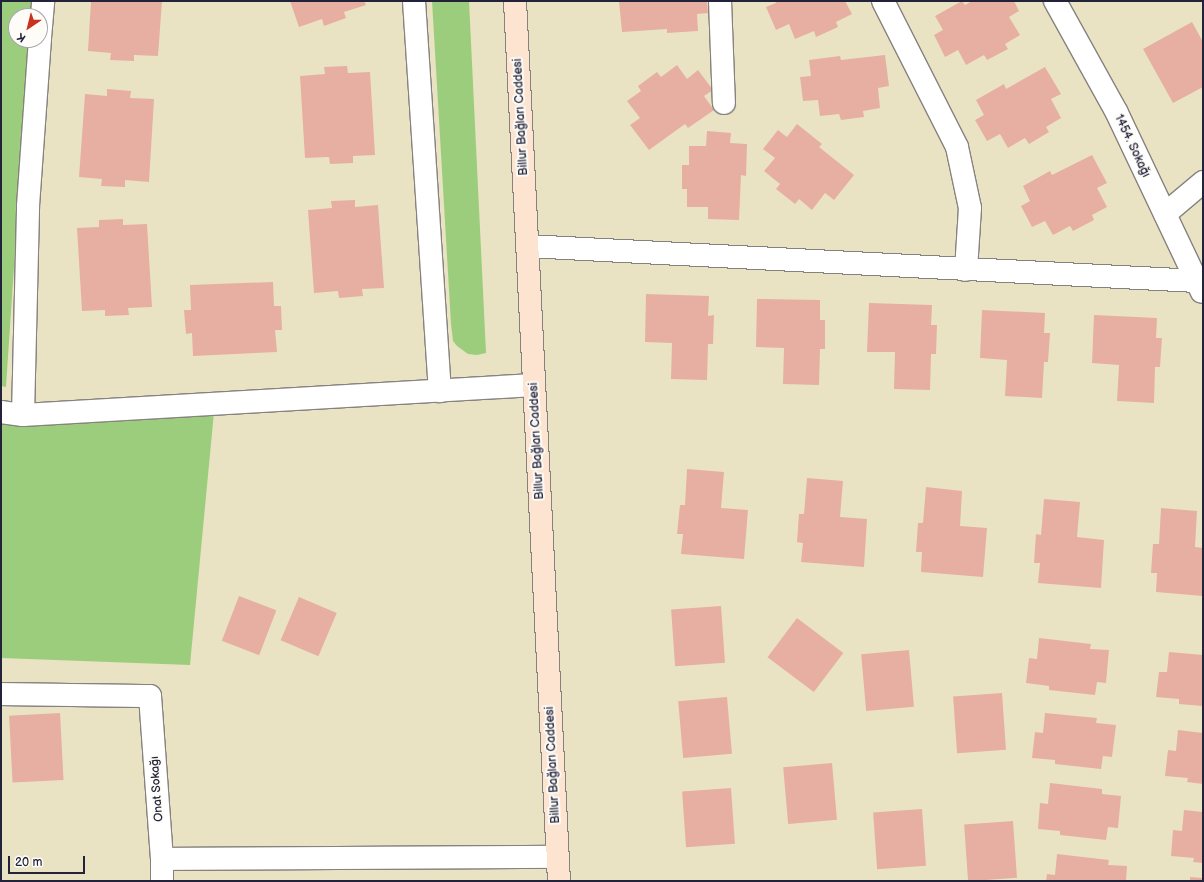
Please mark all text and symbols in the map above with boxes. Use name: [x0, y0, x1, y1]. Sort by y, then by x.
north arrow: [8, 8, 48, 48]
text: K: [15, 30, 28, 45]
street label: Billur Bağları Caddesi: [511, 58, 531, 176]
street label: 1454. Sokağı: [1111, 112, 1153, 180]
street label: Billur Bağları Caddesi: [527, 382, 547, 500]
street label: Billur Bağları Caddesi: [543, 706, 563, 824]
street label: Onat Sokağı: [148, 756, 166, 822]
scale bar: [10, 848, 87, 874]
text: 20 m: [15, 855, 42, 870]

